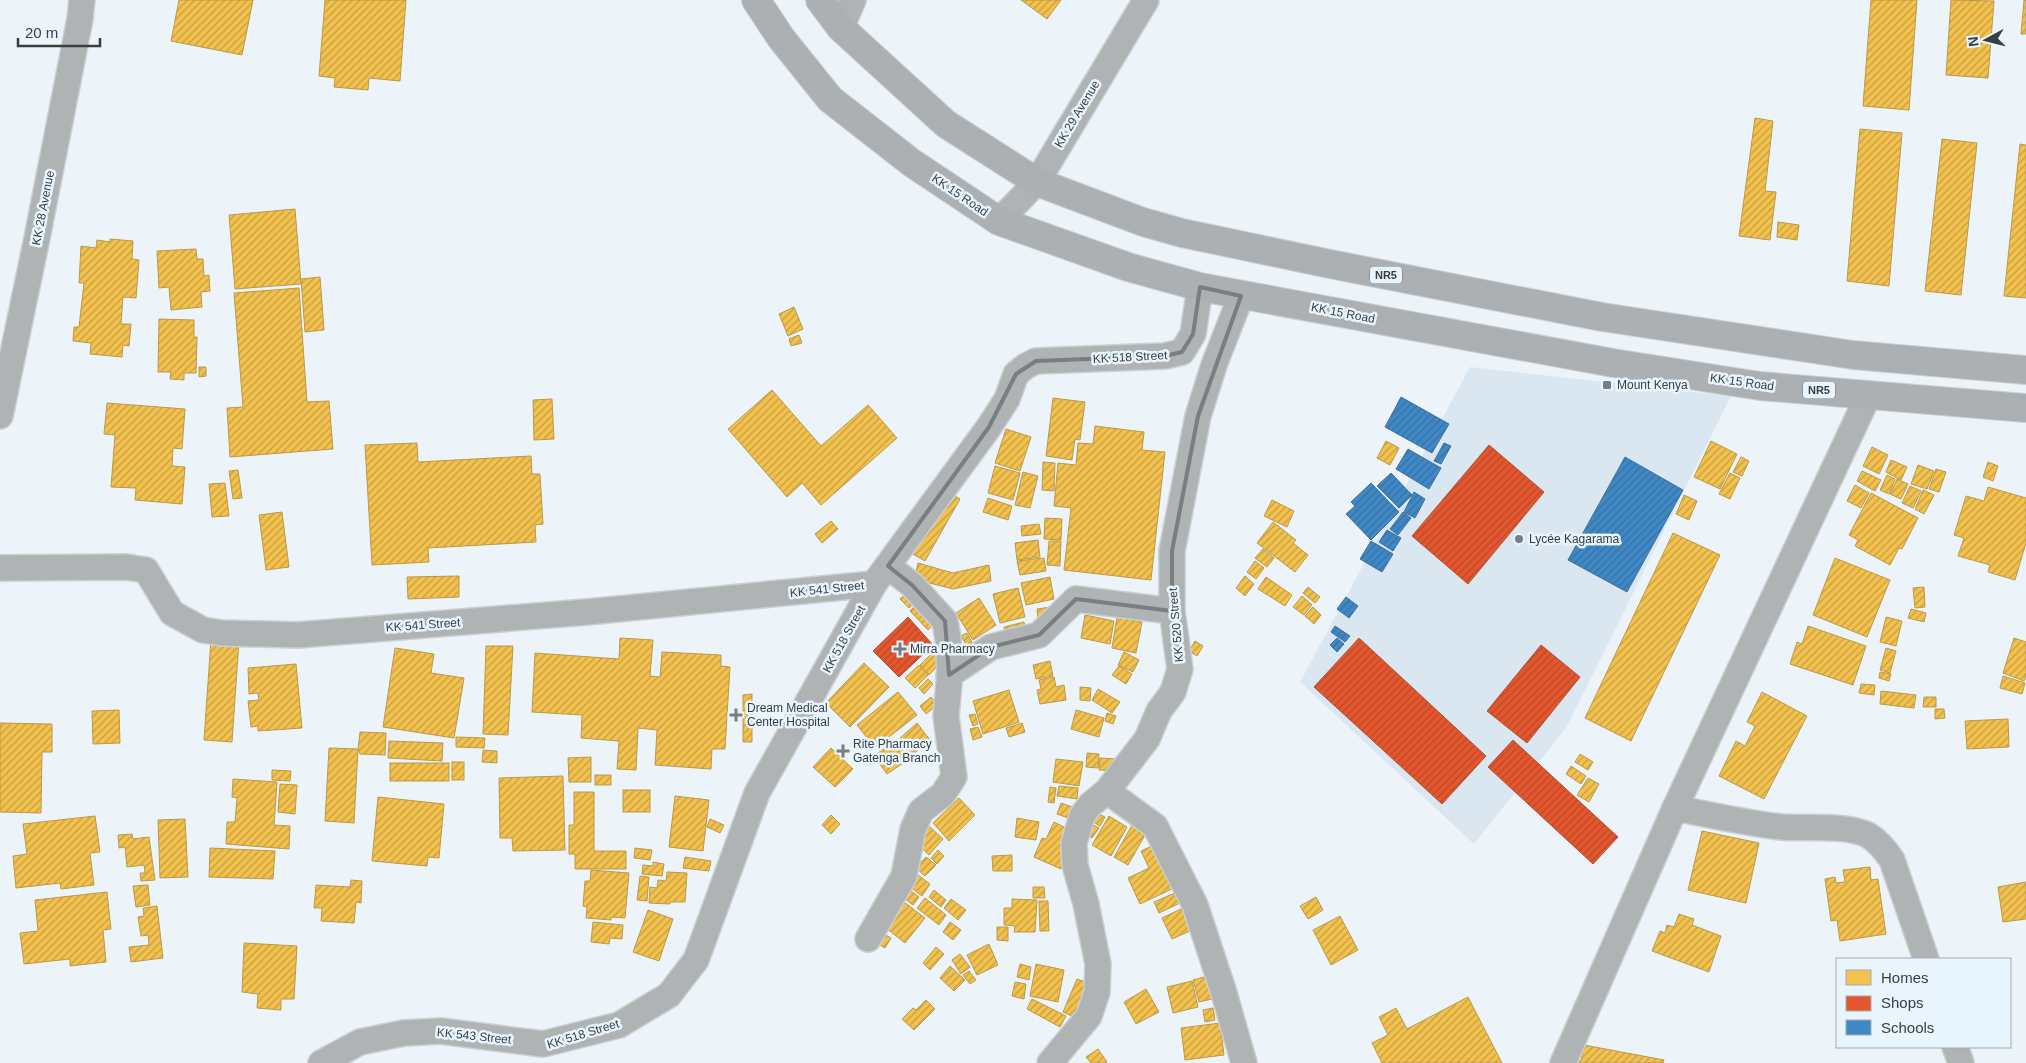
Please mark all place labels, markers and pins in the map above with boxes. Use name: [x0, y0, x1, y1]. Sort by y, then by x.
place label: Mount Kenya: [1617, 378, 1688, 392]
marker: Mount Kenya: [1601, 379, 1613, 391]
place label: Lycée Kagarama: [1529, 532, 1620, 546]
marker: Lycée Kagarama: [1513, 533, 1525, 545]
place label: Mirra Pharmacy: [910, 642, 995, 656]
marker: Mirra Pharmacy: [894, 643, 906, 655]
place label: Dream Medical Center Hospital: [747, 701, 830, 729]
marker: Dream Medical Center Hospital: [729, 708, 743, 722]
place label: Rite Pharmacy Gatenga Branch: [853, 737, 940, 765]
marker: Rite Pharmacy Gatenga Branch: [837, 745, 849, 757]

